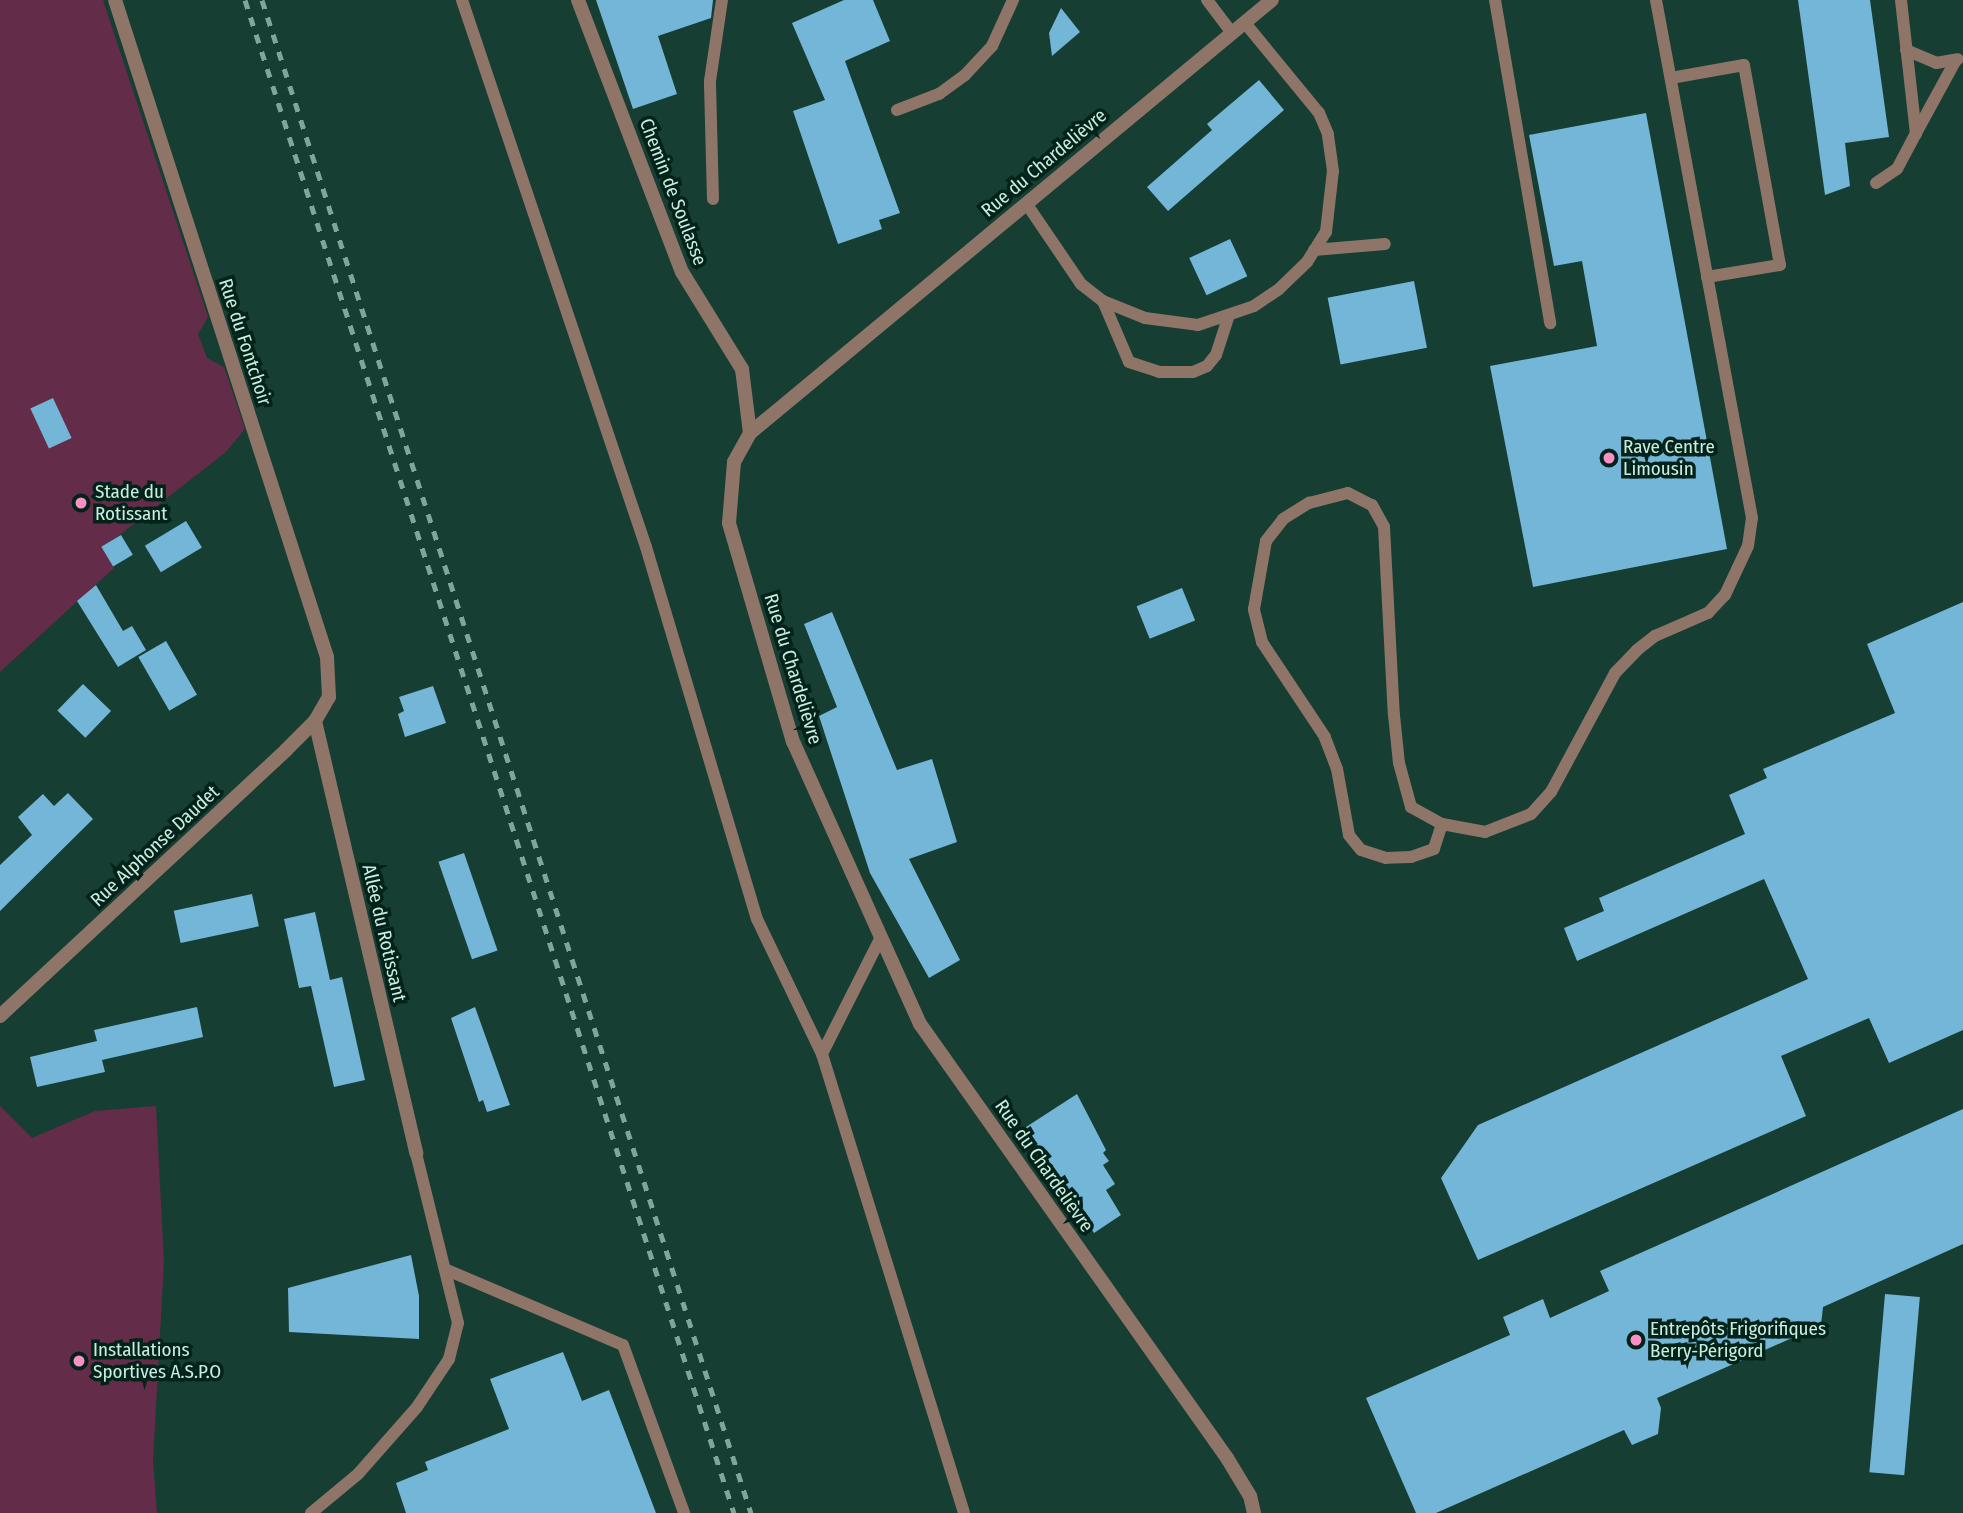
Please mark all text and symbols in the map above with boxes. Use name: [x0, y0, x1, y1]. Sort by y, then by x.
street label: Rue du Chardelièvre: [977, 104, 1111, 222]
street label: Chemin de Soulasse: [634, 115, 712, 269]
street label: Rue du Fontchoir: [214, 276, 276, 408]
place label: Rave Centre Limousin: [1623, 436, 1715, 480]
marker: Rave Centre Limousin: [1601, 450, 1617, 466]
place label: Stade du Rotissant: [95, 481, 168, 525]
marker: Stade du Rotissant: [73, 495, 89, 511]
street label: Rue du Chardelièvre: [759, 591, 827, 747]
street label: Rue Alphonse Daudet: [86, 781, 224, 911]
street label: Allée du Rotissant: [357, 862, 411, 1004]
street label: Rue du Chardelièvre: [990, 1095, 1098, 1237]
place label: Entrepôts Frigorifiques Berry-Périgord: [1650, 1318, 1826, 1362]
marker: Entrepôts Frigorifiques Berry-Périgord: [1628, 1332, 1644, 1348]
place label: Installations Sportives A.S.P.O: [93, 1339, 221, 1383]
marker: Installations Sportives A.S.P.O: [71, 1353, 87, 1369]

